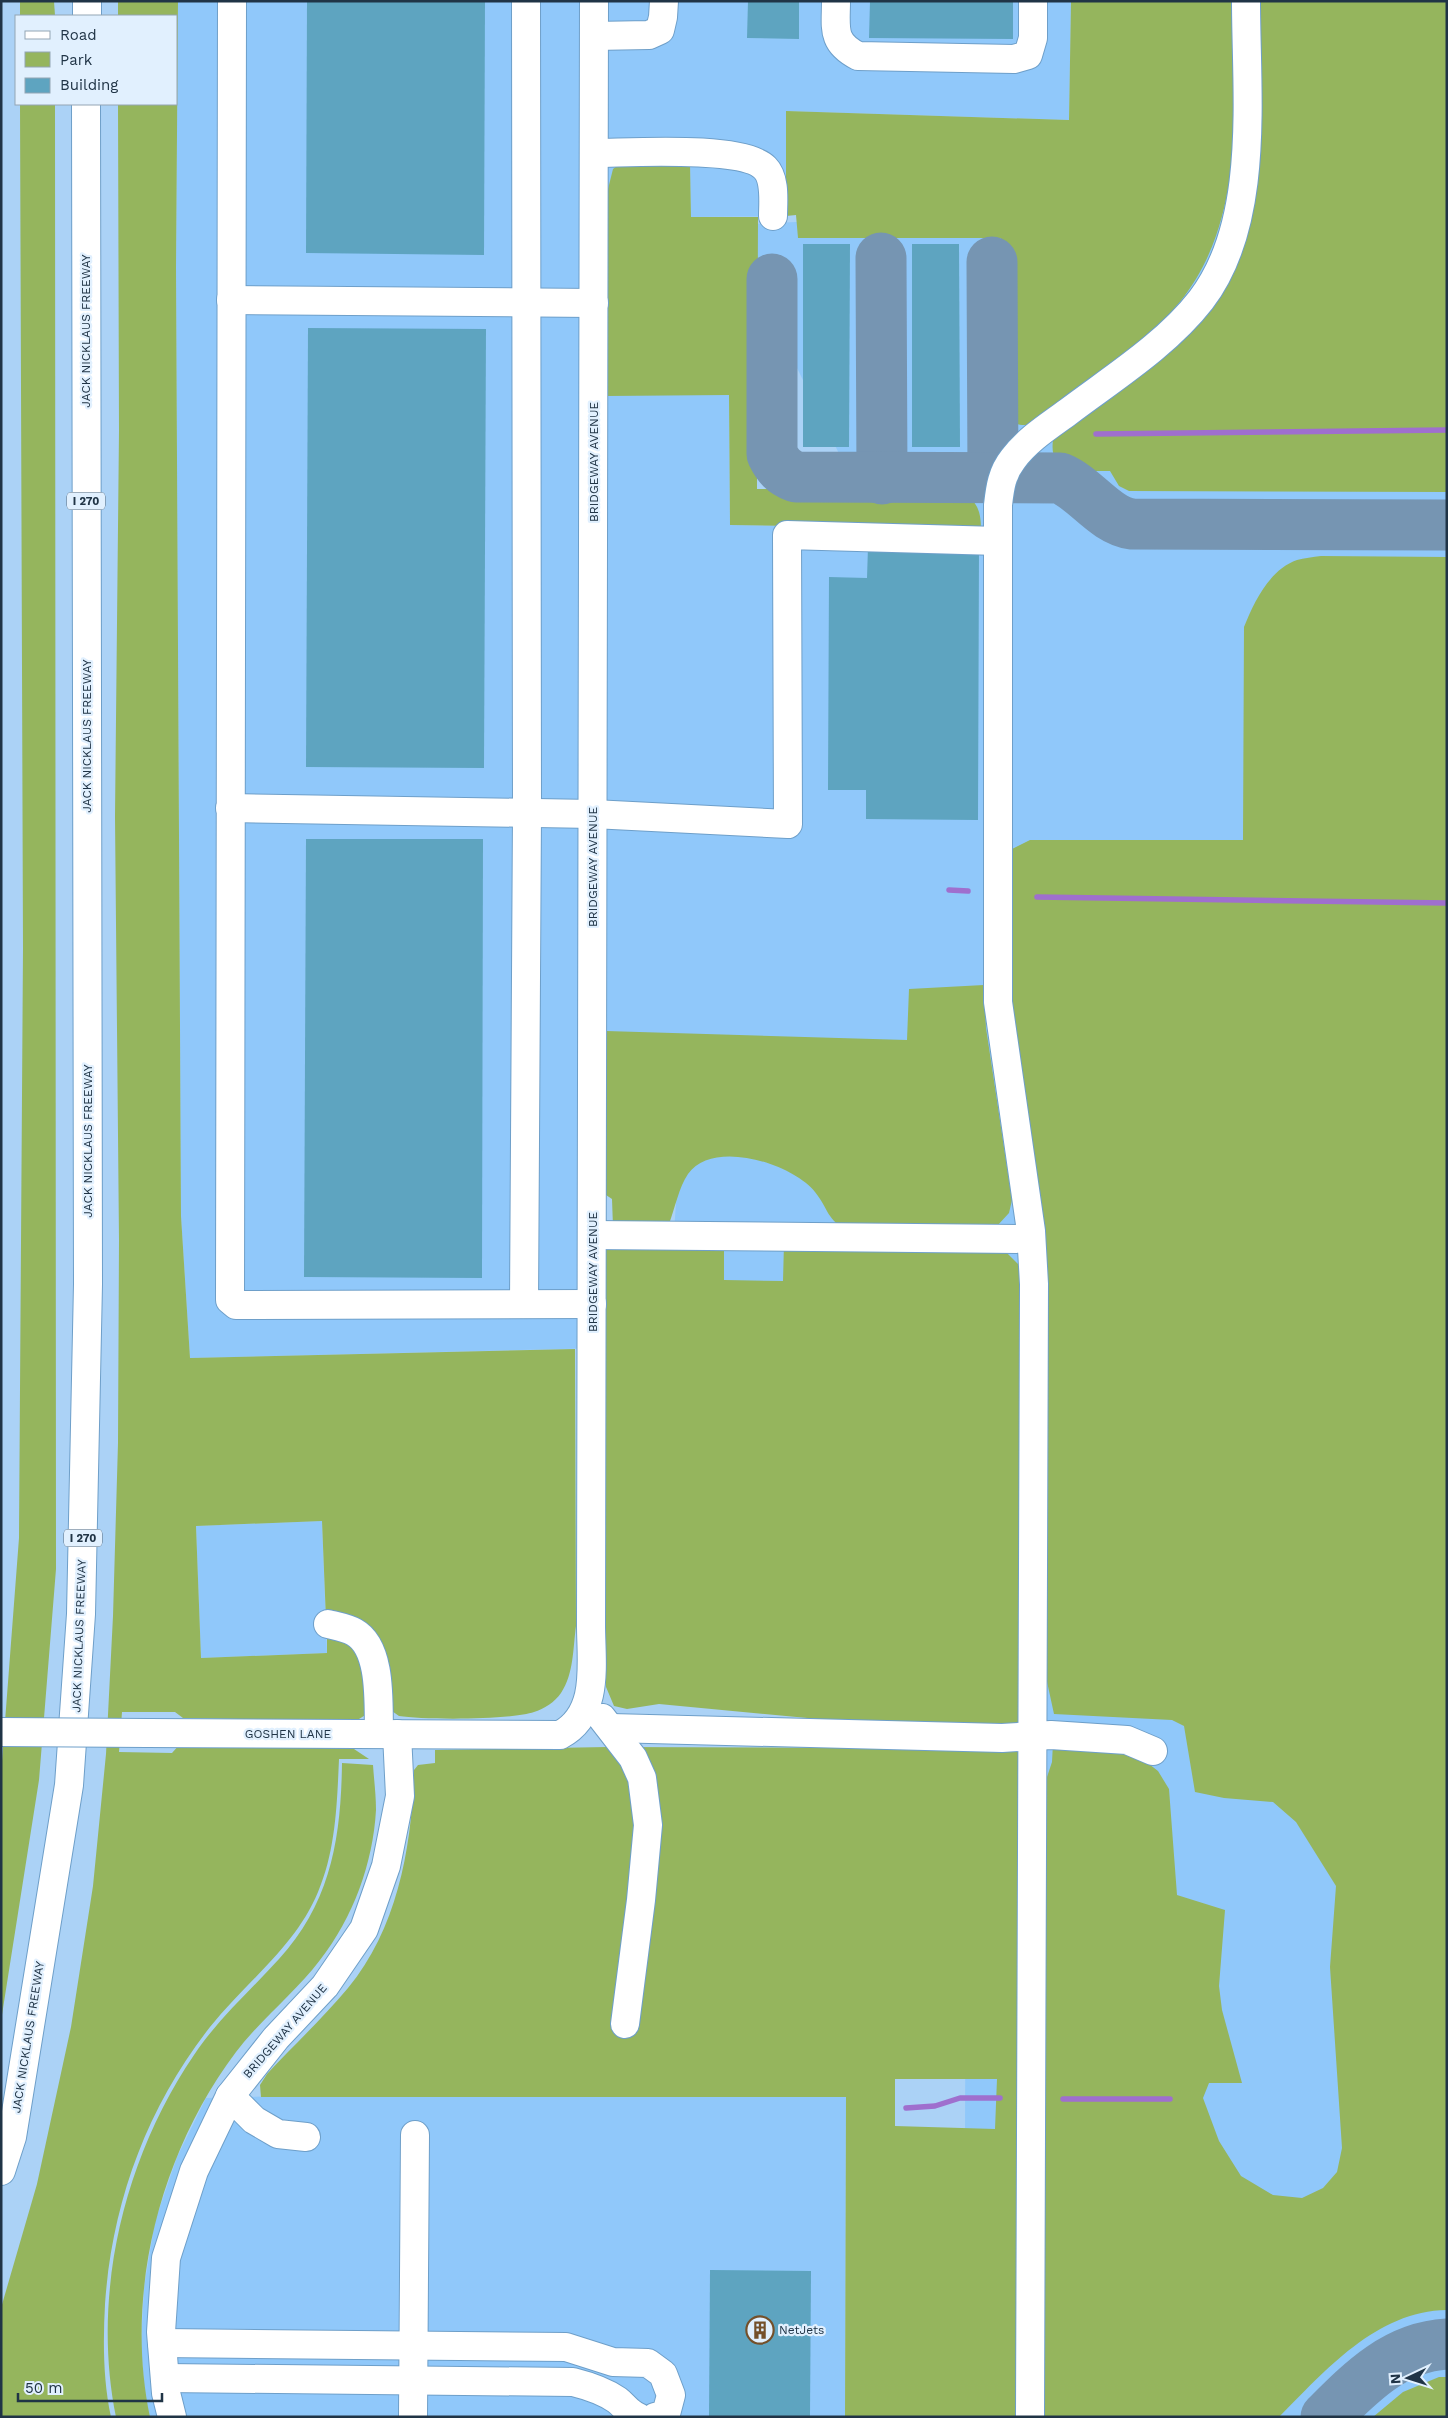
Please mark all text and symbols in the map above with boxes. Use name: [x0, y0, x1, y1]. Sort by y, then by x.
legend: [15, 15, 178, 105]
text: Road: [60, 26, 97, 44]
text: Park: [60, 51, 93, 69]
text: Building: [60, 76, 118, 94]
street label: JACK NICKLAUS FREEWAY: [79, 254, 93, 408]
street label: BRIDGEWAY AVENUE: [587, 402, 601, 522]
road number: I 270: [67, 492, 105, 510]
street label: JACK NICKLAUS FREEWAY: [80, 659, 94, 813]
street label: BRIDGEWAY AVENUE: [586, 807, 600, 927]
street label: JACK NICKLAUS FREEWAY: [81, 1064, 95, 1218]
street label: BRIDGEWAY AVENUE: [586, 1212, 600, 1332]
road number: I 270: [64, 1530, 102, 1546]
street label: JACK NICKLAUS FREEWAY: [69, 1559, 89, 1713]
street label: GOSHEN LANE: [245, 1727, 331, 1741]
street label: JACK NICKLAUS FREEWAY: [9, 1960, 47, 2114]
street label: BRIDGEWAY AVENUE: [240, 1981, 330, 2081]
building icon: NetJets: [745, 2315, 775, 2345]
place label: NetJets: [779, 2323, 824, 2337]
north arrow: [1383, 2353, 1433, 2403]
scale bar: [18, 2370, 161, 2402]
text: N: [1387, 2373, 1403, 2385]
text: 50 m: [25, 2379, 62, 2397]

